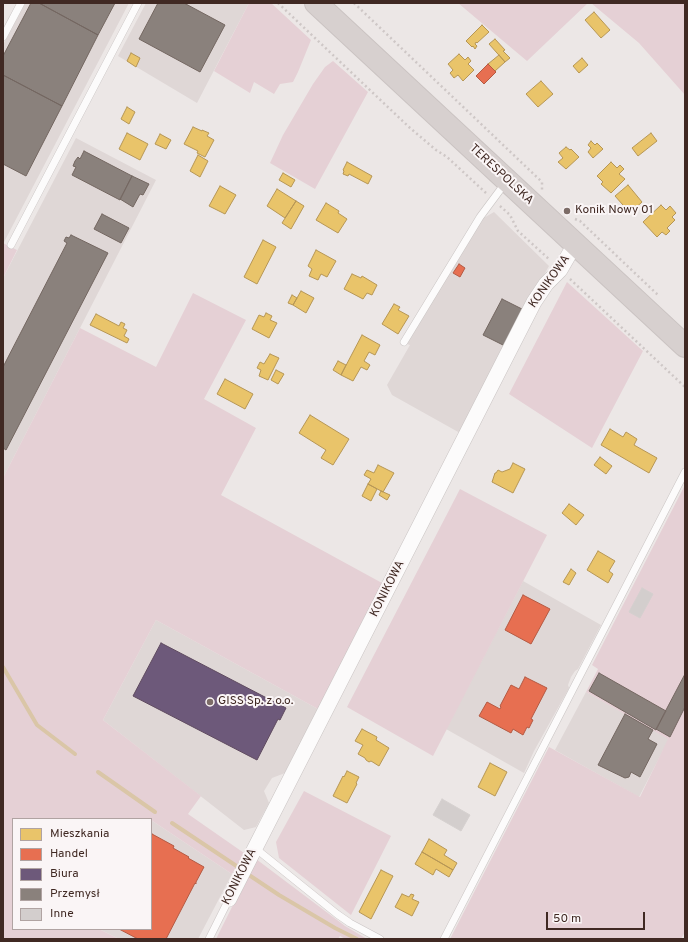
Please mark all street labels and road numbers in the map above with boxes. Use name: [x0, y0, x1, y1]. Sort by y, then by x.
street label: TERESPOLSKA: [466, 142, 536, 208]
street label: KONIKOWA: [526, 253, 574, 311]
street label: KONIKOWA: [368, 558, 408, 620]
street label: KONIKOWA: [220, 846, 260, 908]

